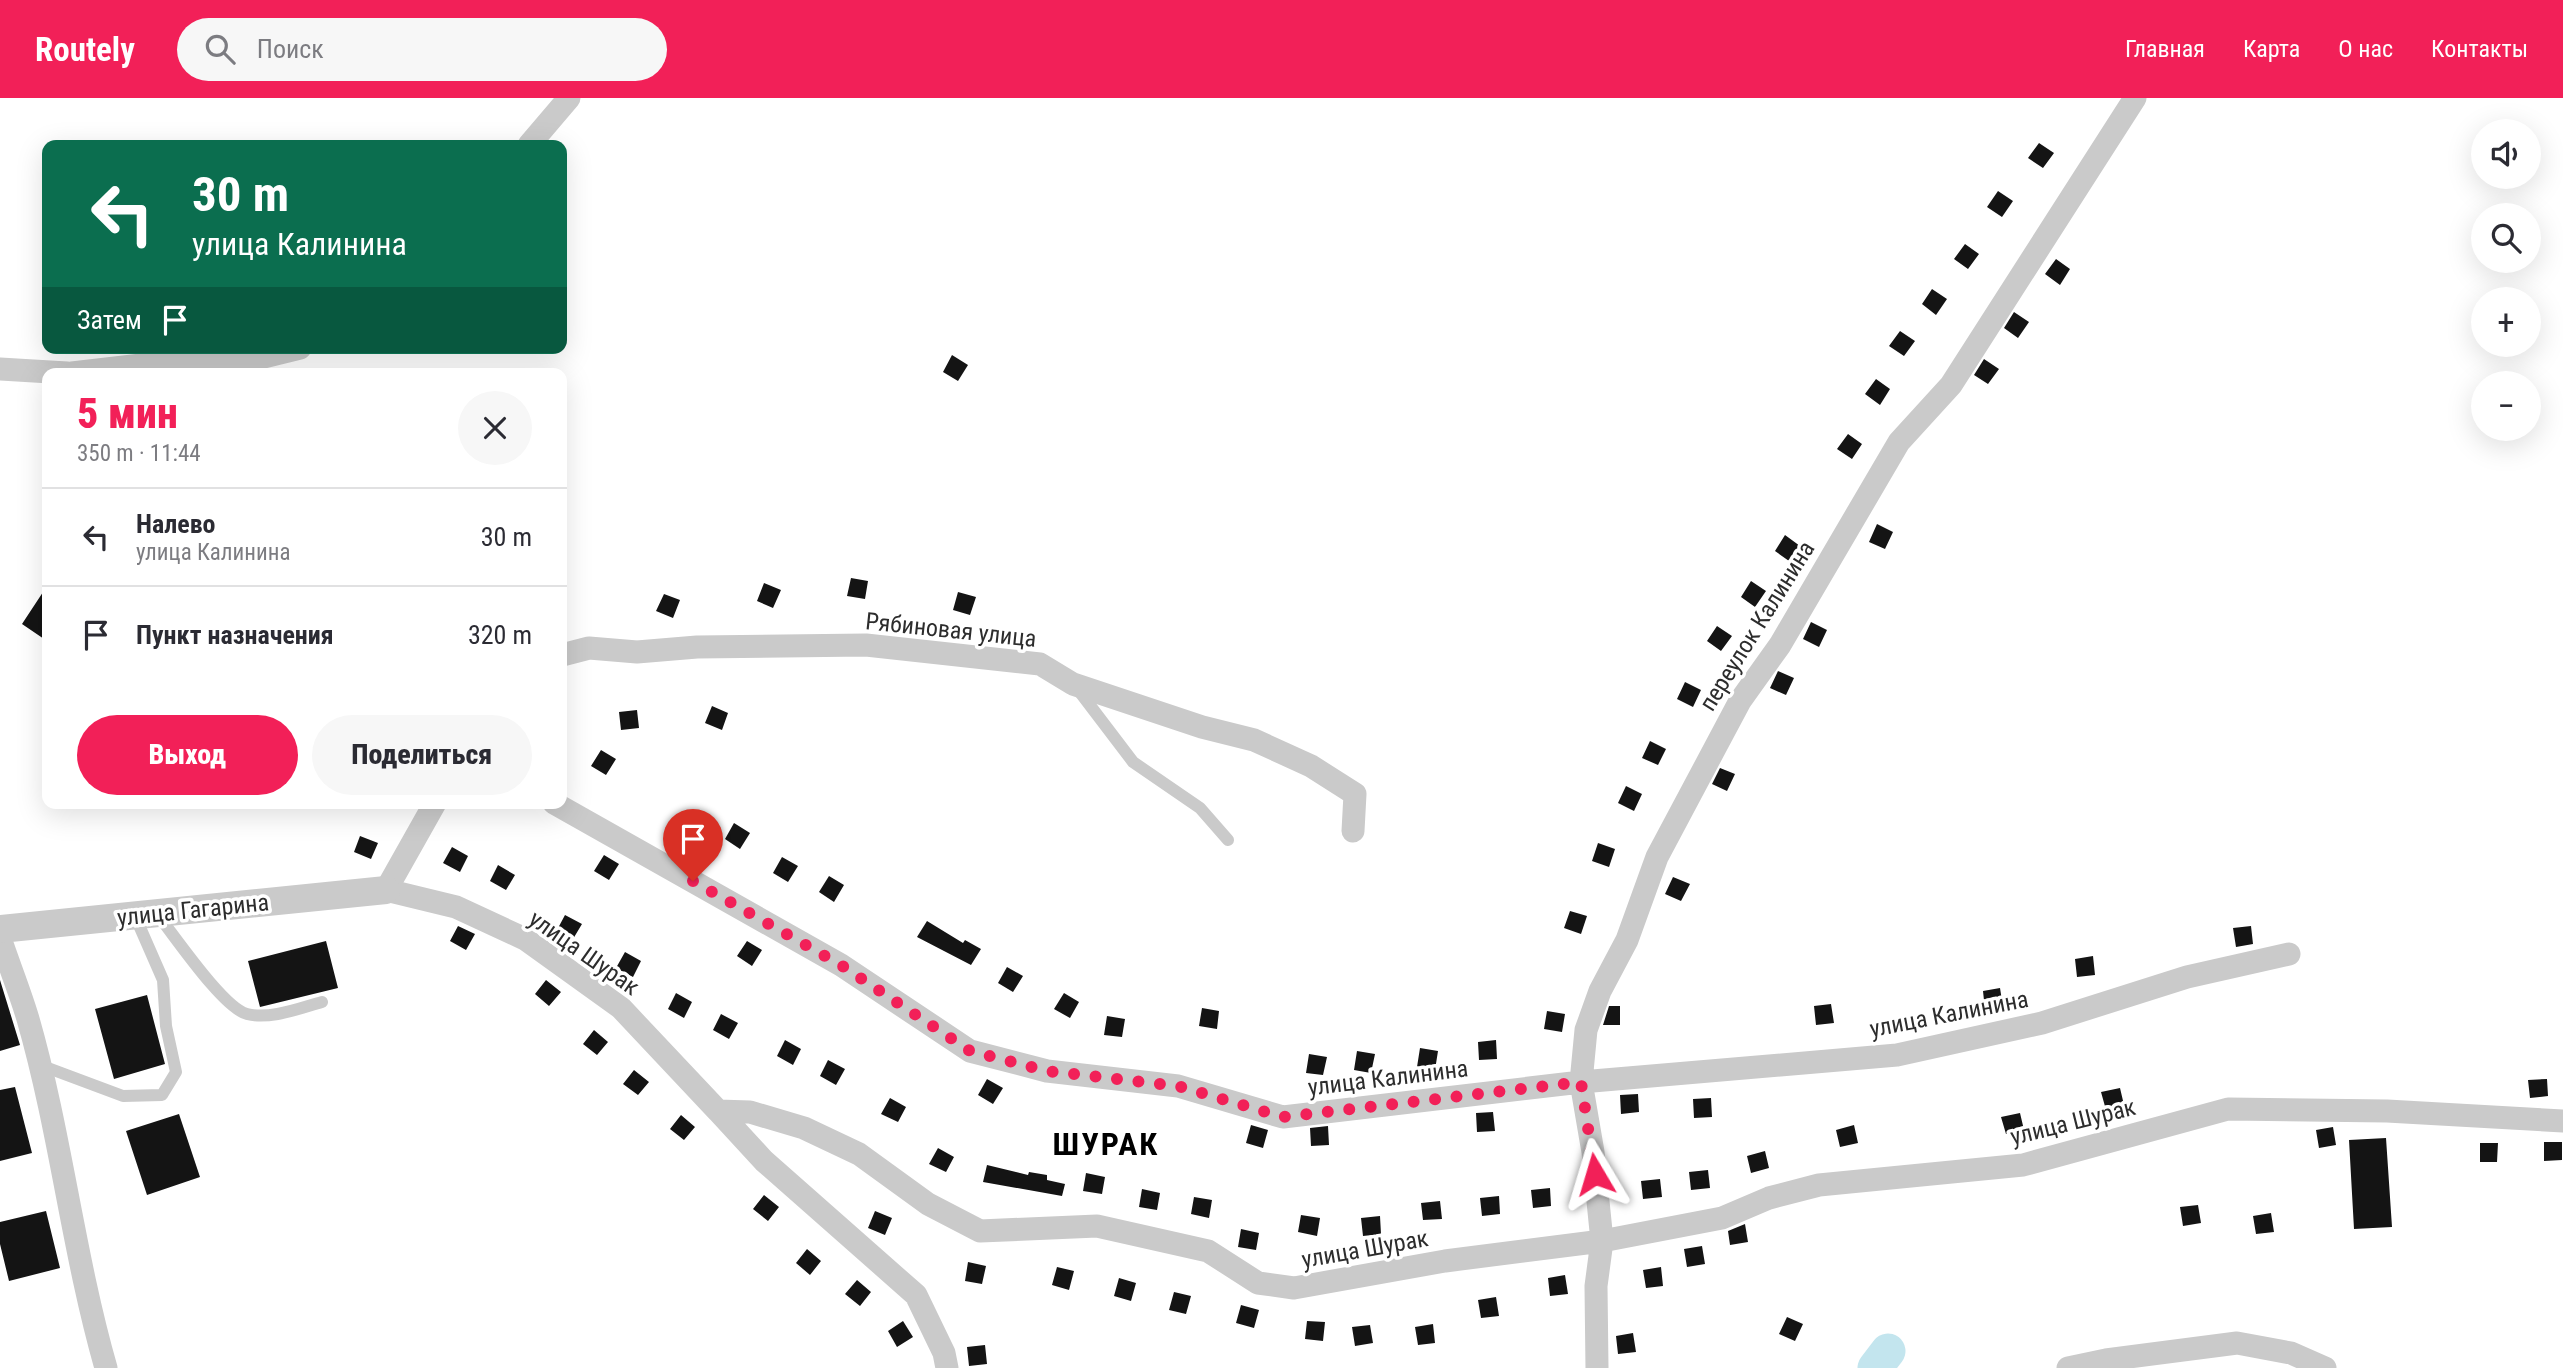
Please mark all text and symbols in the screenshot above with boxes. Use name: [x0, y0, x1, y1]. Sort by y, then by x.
search box: [177, 18, 667, 81]
text: Routely: [35, 30, 135, 69]
icon: search: [201, 30, 239, 68]
text: Поиск: [257, 34, 324, 64]
text: Главная: [2125, 35, 2205, 63]
text: Карта: [2243, 35, 2300, 63]
text: О нас: [2338, 35, 2393, 63]
text: Контакты: [2431, 35, 2528, 63]
map controls: [2471, 119, 2541, 441]
button: sound: [2471, 119, 2541, 189]
text: 30 m: [192, 166, 289, 223]
icon: left: [77, 168, 168, 259]
button: search: [2471, 203, 2541, 273]
text: улица Калинина: [192, 225, 407, 263]
button: +: [2471, 287, 2541, 357]
icon: arrive: [156, 301, 194, 339]
text: Затем: [77, 305, 142, 335]
button: −: [2471, 371, 2541, 441]
text: 5 мин: [77, 389, 178, 438]
button: close: [458, 391, 532, 465]
text: 350 m · 11:44: [77, 440, 201, 467]
text: Налево: [136, 509, 216, 539]
icon: left: [77, 518, 115, 556]
text: 30 m: [481, 522, 532, 552]
street label: переулок Калинина: [1694, 536, 1820, 716]
text: улица Калинина: [136, 539, 290, 566]
street label: Рябиновая улица: [864, 607, 1038, 653]
icon: arrive: [77, 616, 115, 654]
text: Пункт назначения: [136, 620, 334, 650]
text: 320 m: [468, 620, 532, 650]
button: Выход: [77, 715, 298, 795]
button: Поделиться: [312, 715, 532, 795]
pin: [663, 809, 723, 881]
icon: arrive: [674, 820, 712, 858]
street label: улица Гагарина: [116, 888, 270, 932]
street label: улица Шурак: [524, 905, 645, 1001]
street label: улица Калинина: [1867, 985, 2031, 1043]
street label: улица Калинина: [1306, 1054, 1470, 1102]
street label: улица Шурак: [2008, 1093, 2139, 1151]
district label: ШУРАК: [1053, 1125, 1159, 1163]
position arrow: [1558, 1137, 1632, 1211]
street label: улица Шурак: [1300, 1224, 1431, 1274]

